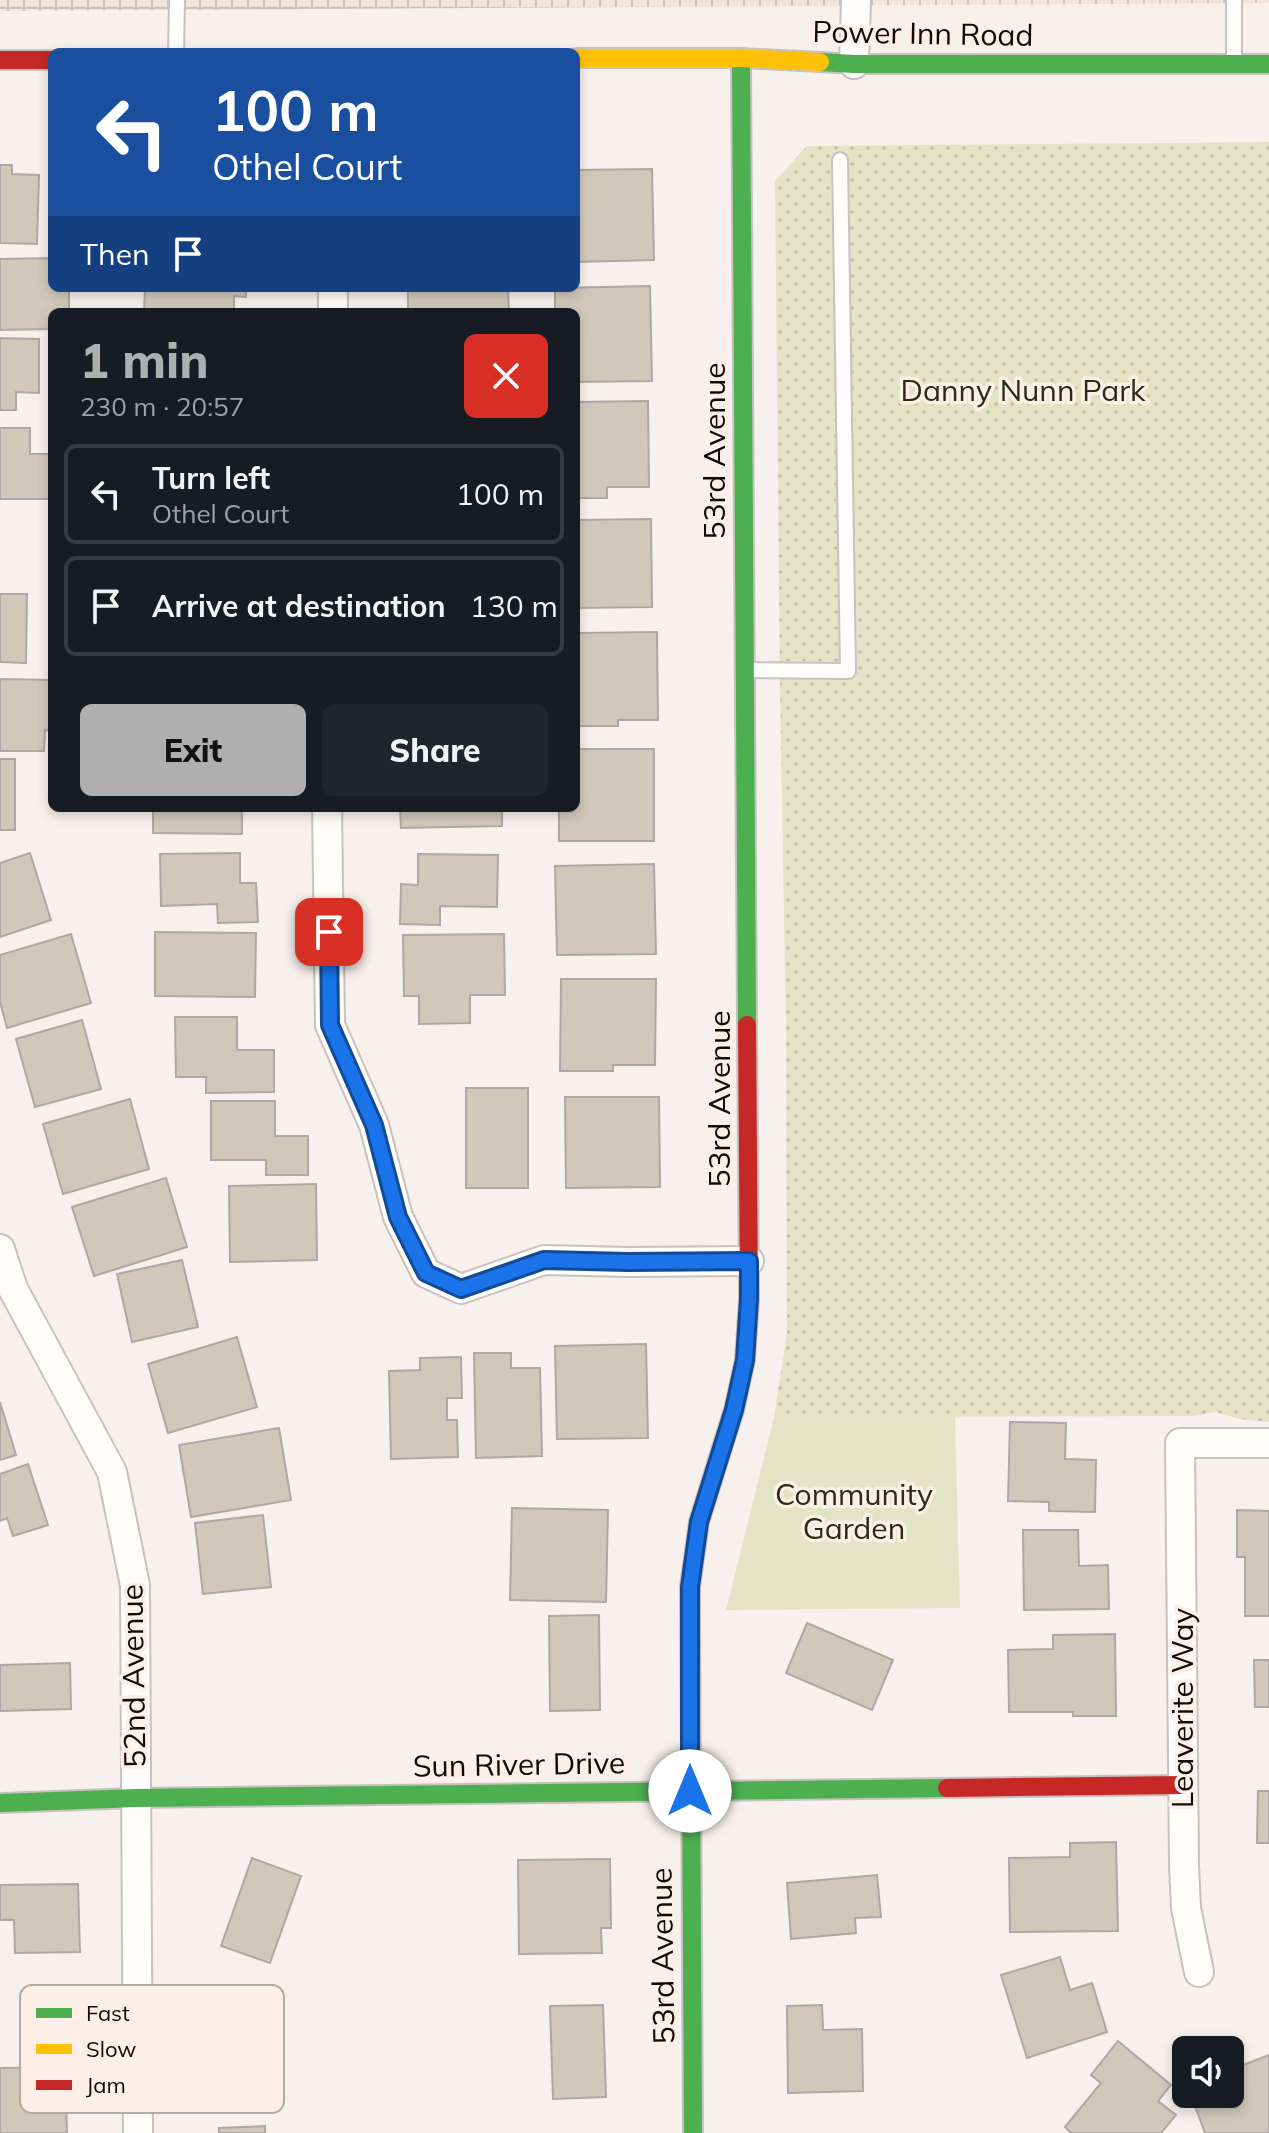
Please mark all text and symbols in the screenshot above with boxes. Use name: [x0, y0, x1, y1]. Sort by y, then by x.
street label: Power Inn Road: [812, 12, 1034, 54]
text: 100 m: [212, 75, 379, 145]
icon: left: [80, 80, 184, 184]
text: Othel Court: [212, 144, 402, 189]
icon: arrive: [166, 232, 210, 276]
text: Then: [80, 235, 150, 273]
text: 1 min: [80, 330, 209, 390]
button: close: [464, 334, 548, 418]
street label: 53rd Avenue: [695, 362, 733, 540]
park label: Danny Nunn Park: [900, 371, 1146, 409]
text: 230 m · 20:57: [80, 390, 244, 423]
text: Turn left: [152, 459, 270, 497]
icon: left: [84, 472, 128, 516]
text: 100 m: [456, 475, 544, 513]
text: Othel Court: [152, 497, 289, 530]
icon: arrive: [84, 584, 128, 628]
text: Arrive at destination: [152, 587, 446, 625]
text: 130 m: [470, 587, 558, 625]
button: Exit: [80, 704, 306, 796]
button: Share: [322, 704, 548, 796]
pin: [295, 898, 363, 966]
icon: arrive: [307, 910, 351, 954]
street label: 53rd Avenue: [700, 1010, 738, 1188]
park label: Community Garden: [775, 1475, 933, 1547]
street label: 52nd Avenue: [112, 1584, 154, 1768]
street label: Leaverite Way: [1163, 1608, 1201, 1808]
street label: Sun River Drive: [412, 1743, 626, 1785]
position arrow: [648, 1749, 732, 1833]
street label: 53rd Avenue: [641, 1867, 683, 2045]
legend: [20, 1985, 284, 2113]
text: Fast: [86, 1999, 130, 2027]
text: Slow: [86, 2035, 136, 2063]
map controls: [1172, 2036, 1244, 2108]
button: sound: [1172, 2036, 1244, 2108]
text: Jam: [86, 2071, 126, 2099]

